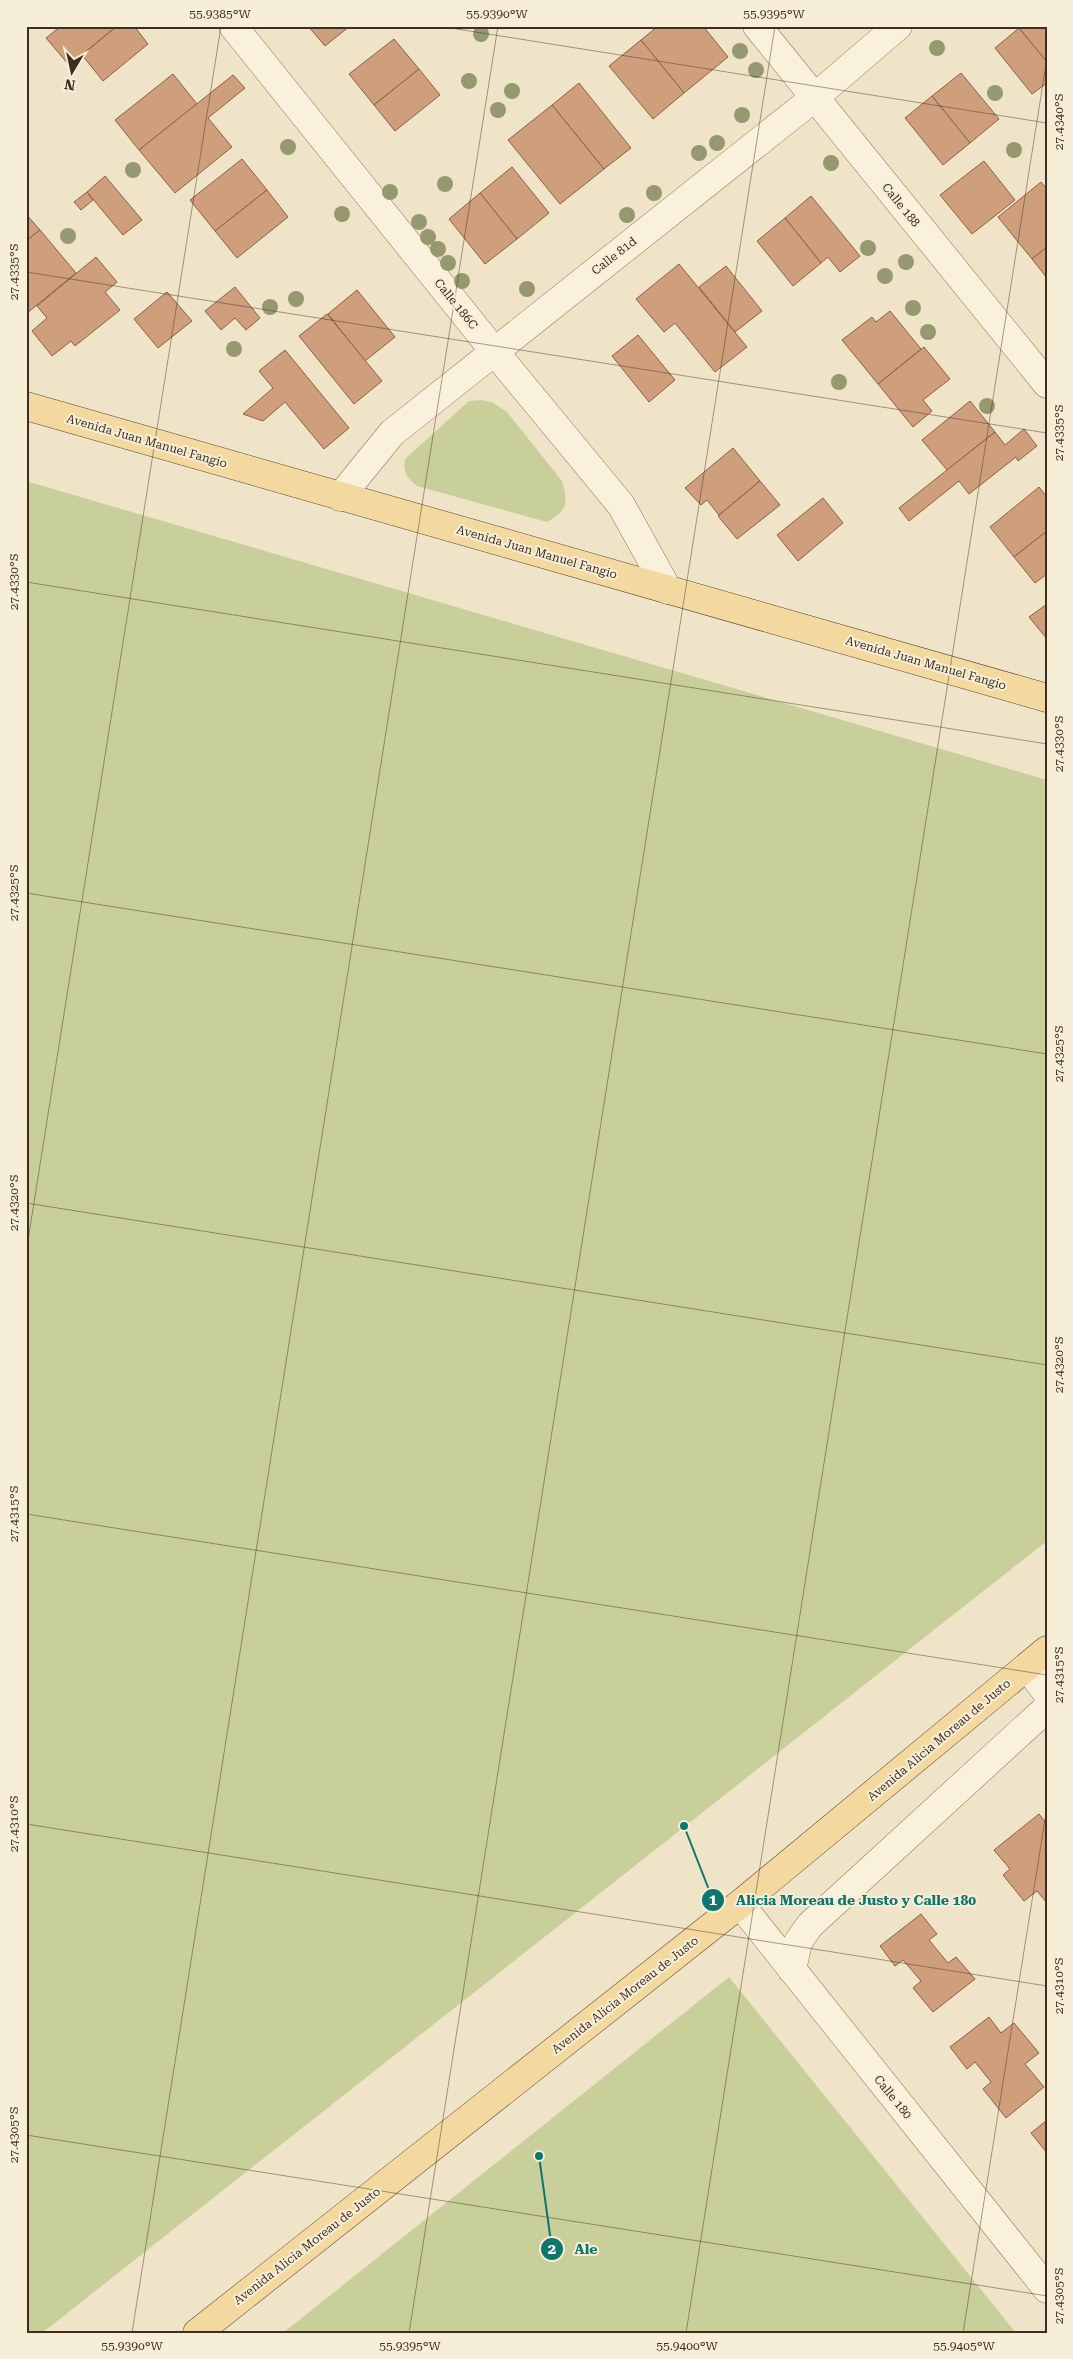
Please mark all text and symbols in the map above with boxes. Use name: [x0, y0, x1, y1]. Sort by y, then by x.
text: 55.9385°W: [189, 7, 252, 21]
text: 55.9390°W: [466, 7, 529, 21]
text: 55.9395°W: [743, 7, 806, 21]
north arrow: [48, 48, 98, 98]
text: N: [63, 76, 77, 94]
text: 27.4340°S: [1052, 94, 1066, 150]
street label: Calle 188: [879, 180, 923, 230]
street label: Calle 81d: [589, 234, 640, 278]
text: 27.4335°S: [7, 244, 21, 300]
street label: Calle 186C: [431, 276, 481, 332]
text: 27.4335°S: [1052, 405, 1066, 461]
street label: Avenida Juan Manuel Fangio: [65, 411, 229, 471]
street label: Avenida Juan Manuel Fangio: [455, 522, 619, 582]
text: 27.4330°S: [7, 554, 21, 610]
street label: Avenida Juan Manuel Fangio: [844, 633, 1008, 693]
text: 27.4330°S: [1052, 716, 1066, 772]
text: 27.4325°S: [7, 865, 21, 921]
text: 27.4325°S: [1052, 1026, 1066, 1082]
text: 27.4320°S: [7, 1175, 21, 1231]
text: 27.4320°S: [1052, 1337, 1066, 1393]
text: 27.4315°S: [7, 1486, 21, 1542]
text: 27.4315°S: [1052, 1647, 1066, 1703]
street label: Avenida Alicia Moreau de Justo: [865, 1676, 1013, 1804]
text: 27.4310°S: [7, 1796, 21, 1852]
callout: Alicia Moreau de Justo y Calle 180: [701, 1885, 986, 1914]
text: 1: [709, 1891, 718, 1909]
text: Alicia Moreau de Justo y Calle 180: [736, 1892, 976, 1908]
street label: Avenida Alicia Moreau de Justo: [549, 1933, 701, 2057]
text: 27.4310°S: [1052, 1958, 1066, 2014]
street label: Calle 180: [871, 2072, 915, 2122]
text: 27.4305°S: [7, 2107, 21, 2163]
street label: Avenida Alicia Moreau de Justo: [231, 2184, 383, 2308]
callout: Ale: [539, 2234, 607, 2263]
text: 2: [548, 2240, 556, 2258]
text: Ale: [574, 2241, 598, 2257]
text: 27.4305°S: [1052, 2268, 1066, 2324]
text: 55.9390°W: [101, 2339, 164, 2353]
text: 55.9395°W: [379, 2339, 442, 2353]
text: 55.9400°W: [656, 2339, 719, 2353]
text: 55.9405°W: [933, 2339, 996, 2353]

